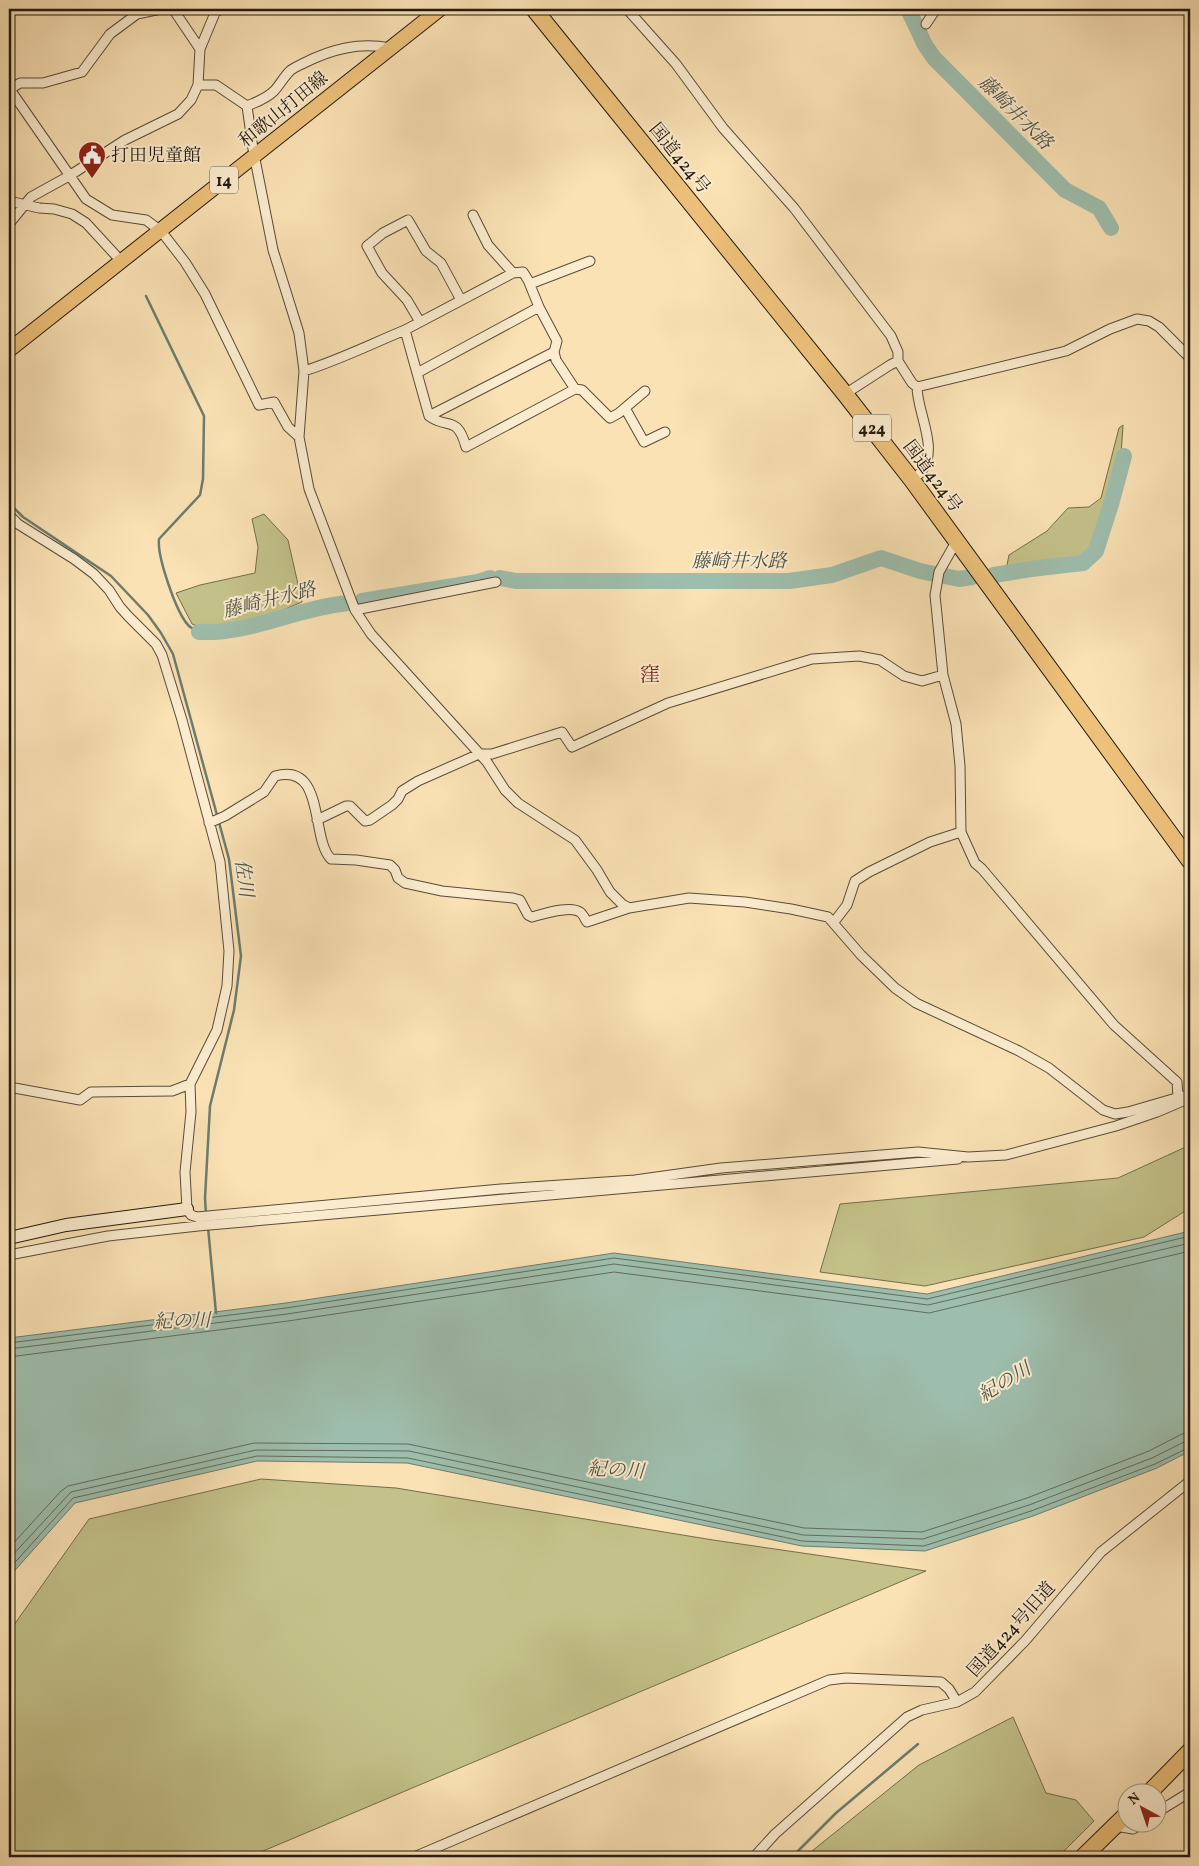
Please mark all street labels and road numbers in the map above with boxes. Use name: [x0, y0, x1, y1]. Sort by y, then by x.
street label: 和歌山打田線: [234, 66, 334, 154]
street label: 国道424号: [642, 118, 715, 200]
road number: 14: [210, 166, 238, 194]
road number: 424: [853, 414, 891, 442]
street label: 国道424号: [896, 436, 967, 518]
street label: 国道424号旧道: [962, 1577, 1062, 1683]

